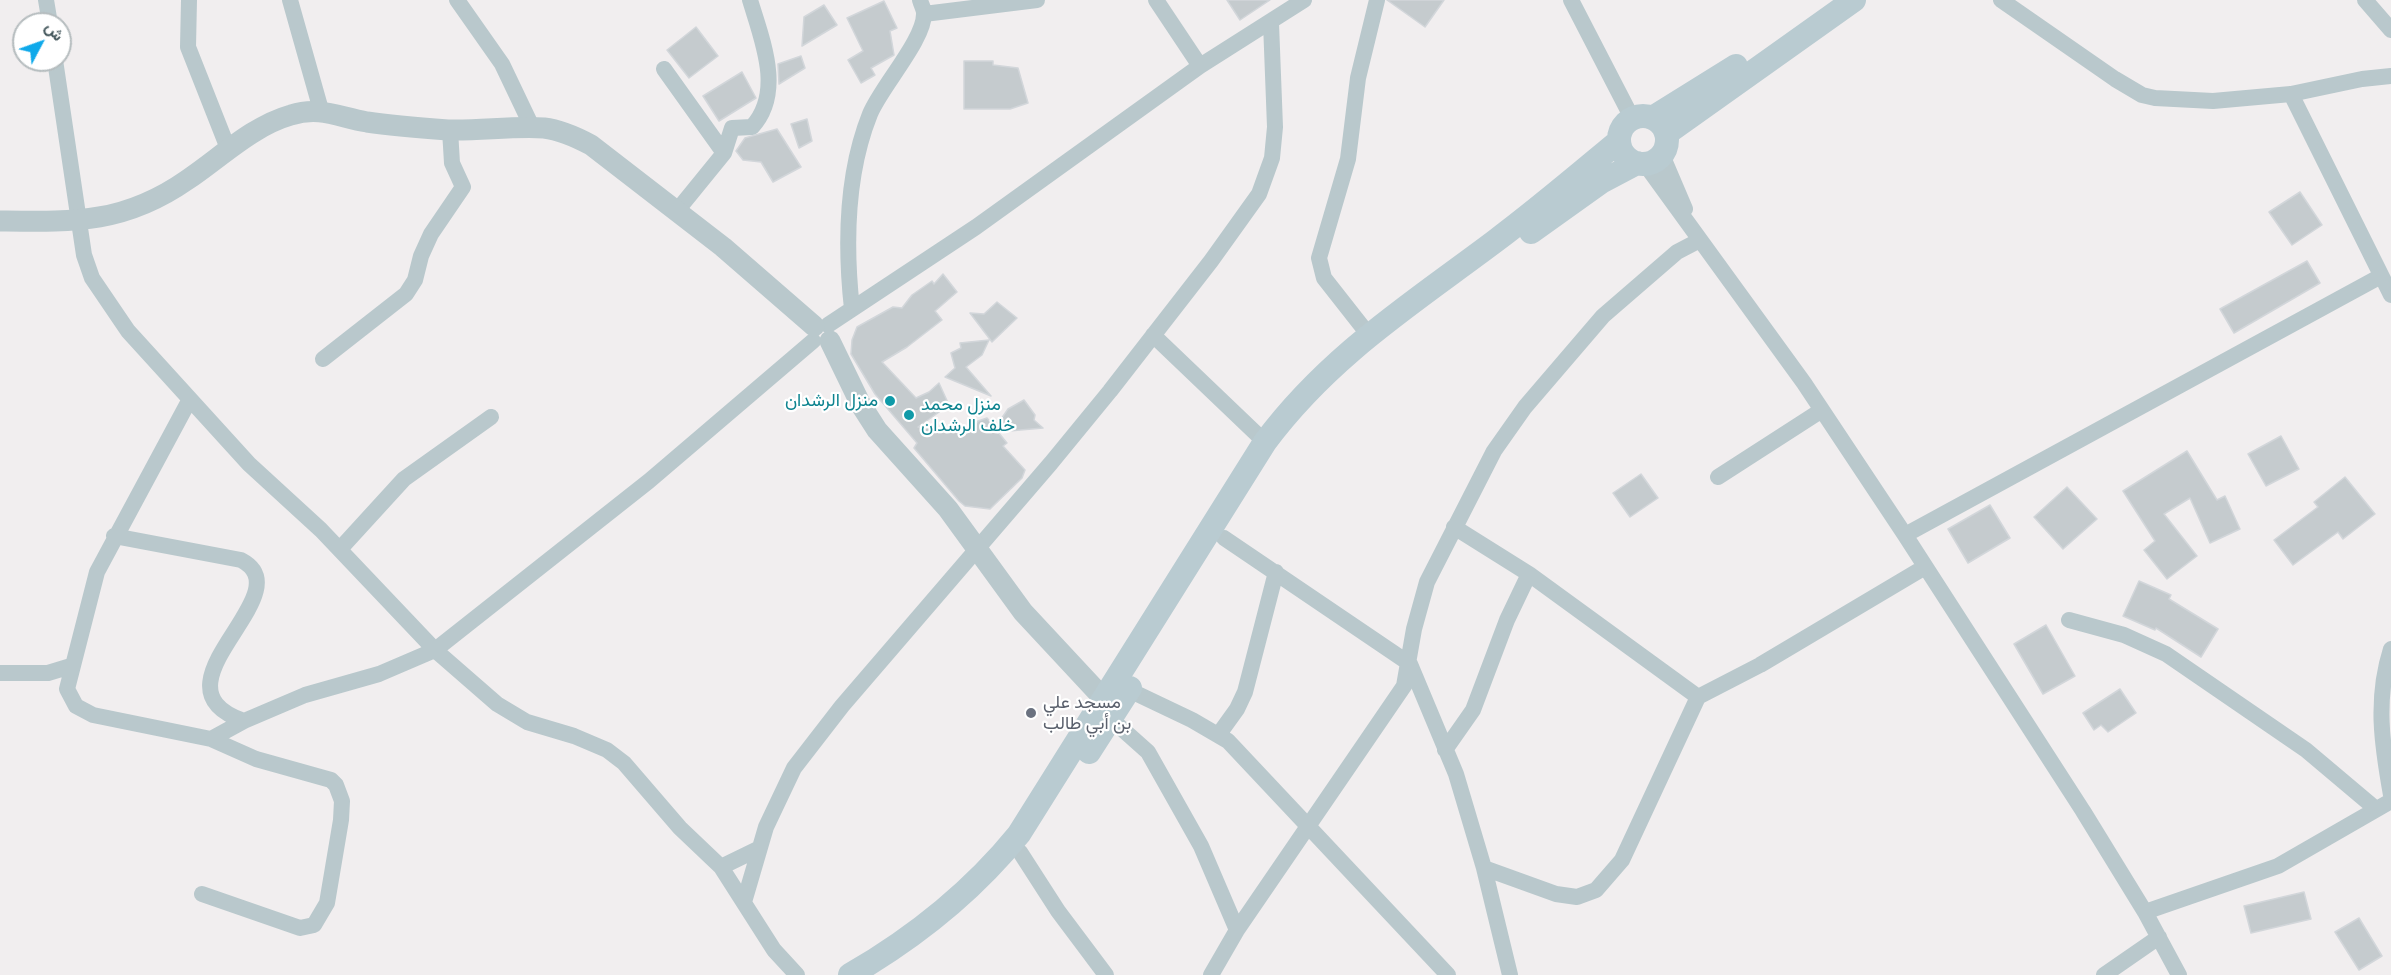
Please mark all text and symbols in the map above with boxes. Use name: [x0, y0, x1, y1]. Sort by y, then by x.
north arrow: [12, 12, 72, 72]
text: ش: [41, 18, 68, 45]
place label: منزل الرشدان: [785, 390, 878, 412]
marker: منزل الرشدان: [883, 394, 897, 408]
place label: منزل محمد خلف الرشدان: [921, 394, 1015, 436]
marker: منزل محمد خلف الرشدان: [902, 408, 916, 422]
place label: مسجد علي بن أبي طالب: [1043, 692, 1131, 734]
marker: مسجد علي بن أبي طالب: [1024, 706, 1038, 720]

